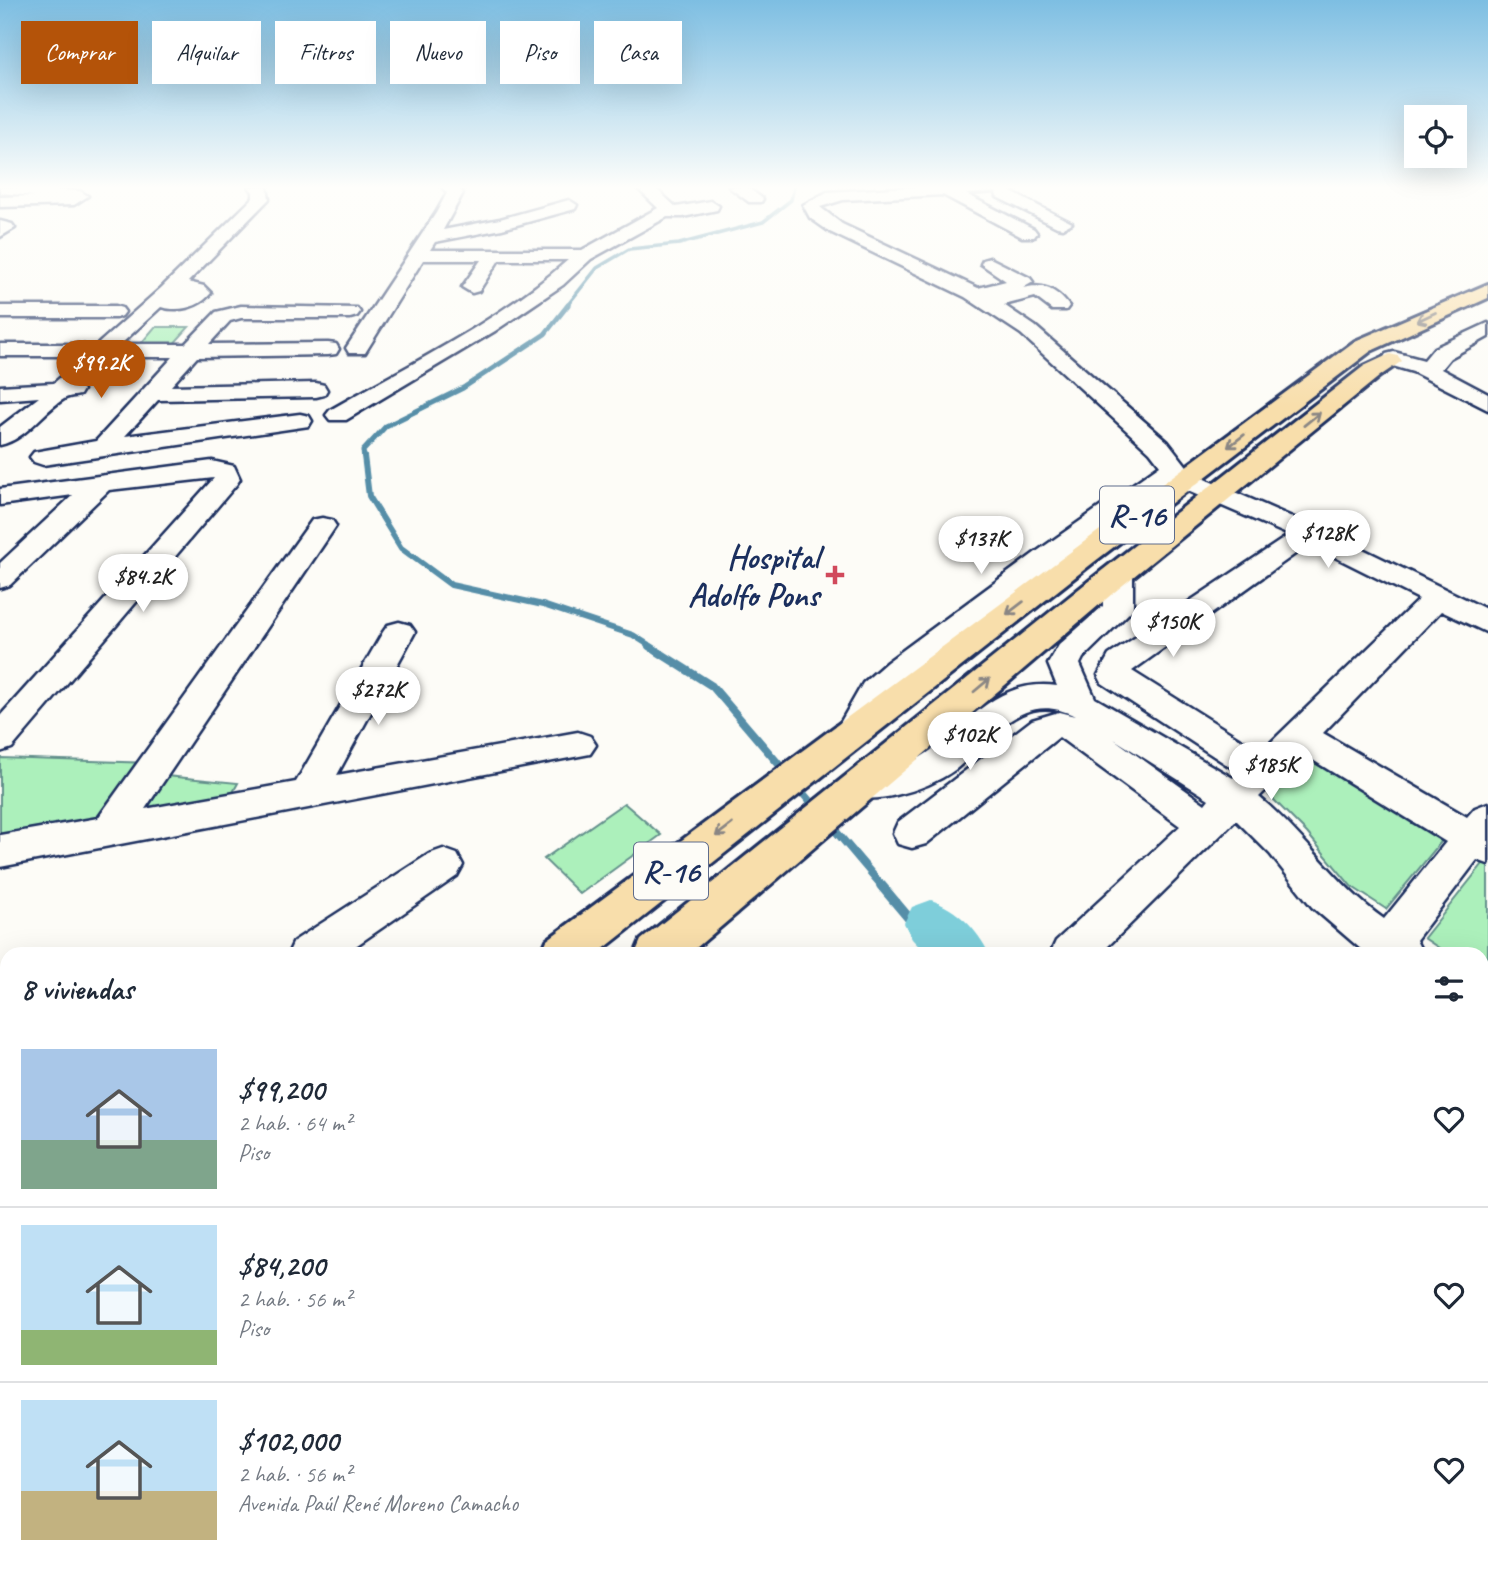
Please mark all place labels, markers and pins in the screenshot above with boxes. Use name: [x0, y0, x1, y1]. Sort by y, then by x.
pin: $99.2K: [44, 340, 158, 400]
pin: $128K: [1279, 510, 1377, 570]
pin: $137K: [932, 516, 1030, 576]
place label: Hospital Adolfo Pons: [688, 536, 825, 616]
pin: $84.2K: [86, 554, 200, 614]
marker: Hospital Adolfo Pons: [825, 565, 845, 585]
pin: $150K: [1124, 600, 1222, 659]
pin: $272K: [329, 668, 427, 727]
pin: $102K: [921, 712, 1019, 772]
pin: $185K: [1222, 742, 1320, 802]

